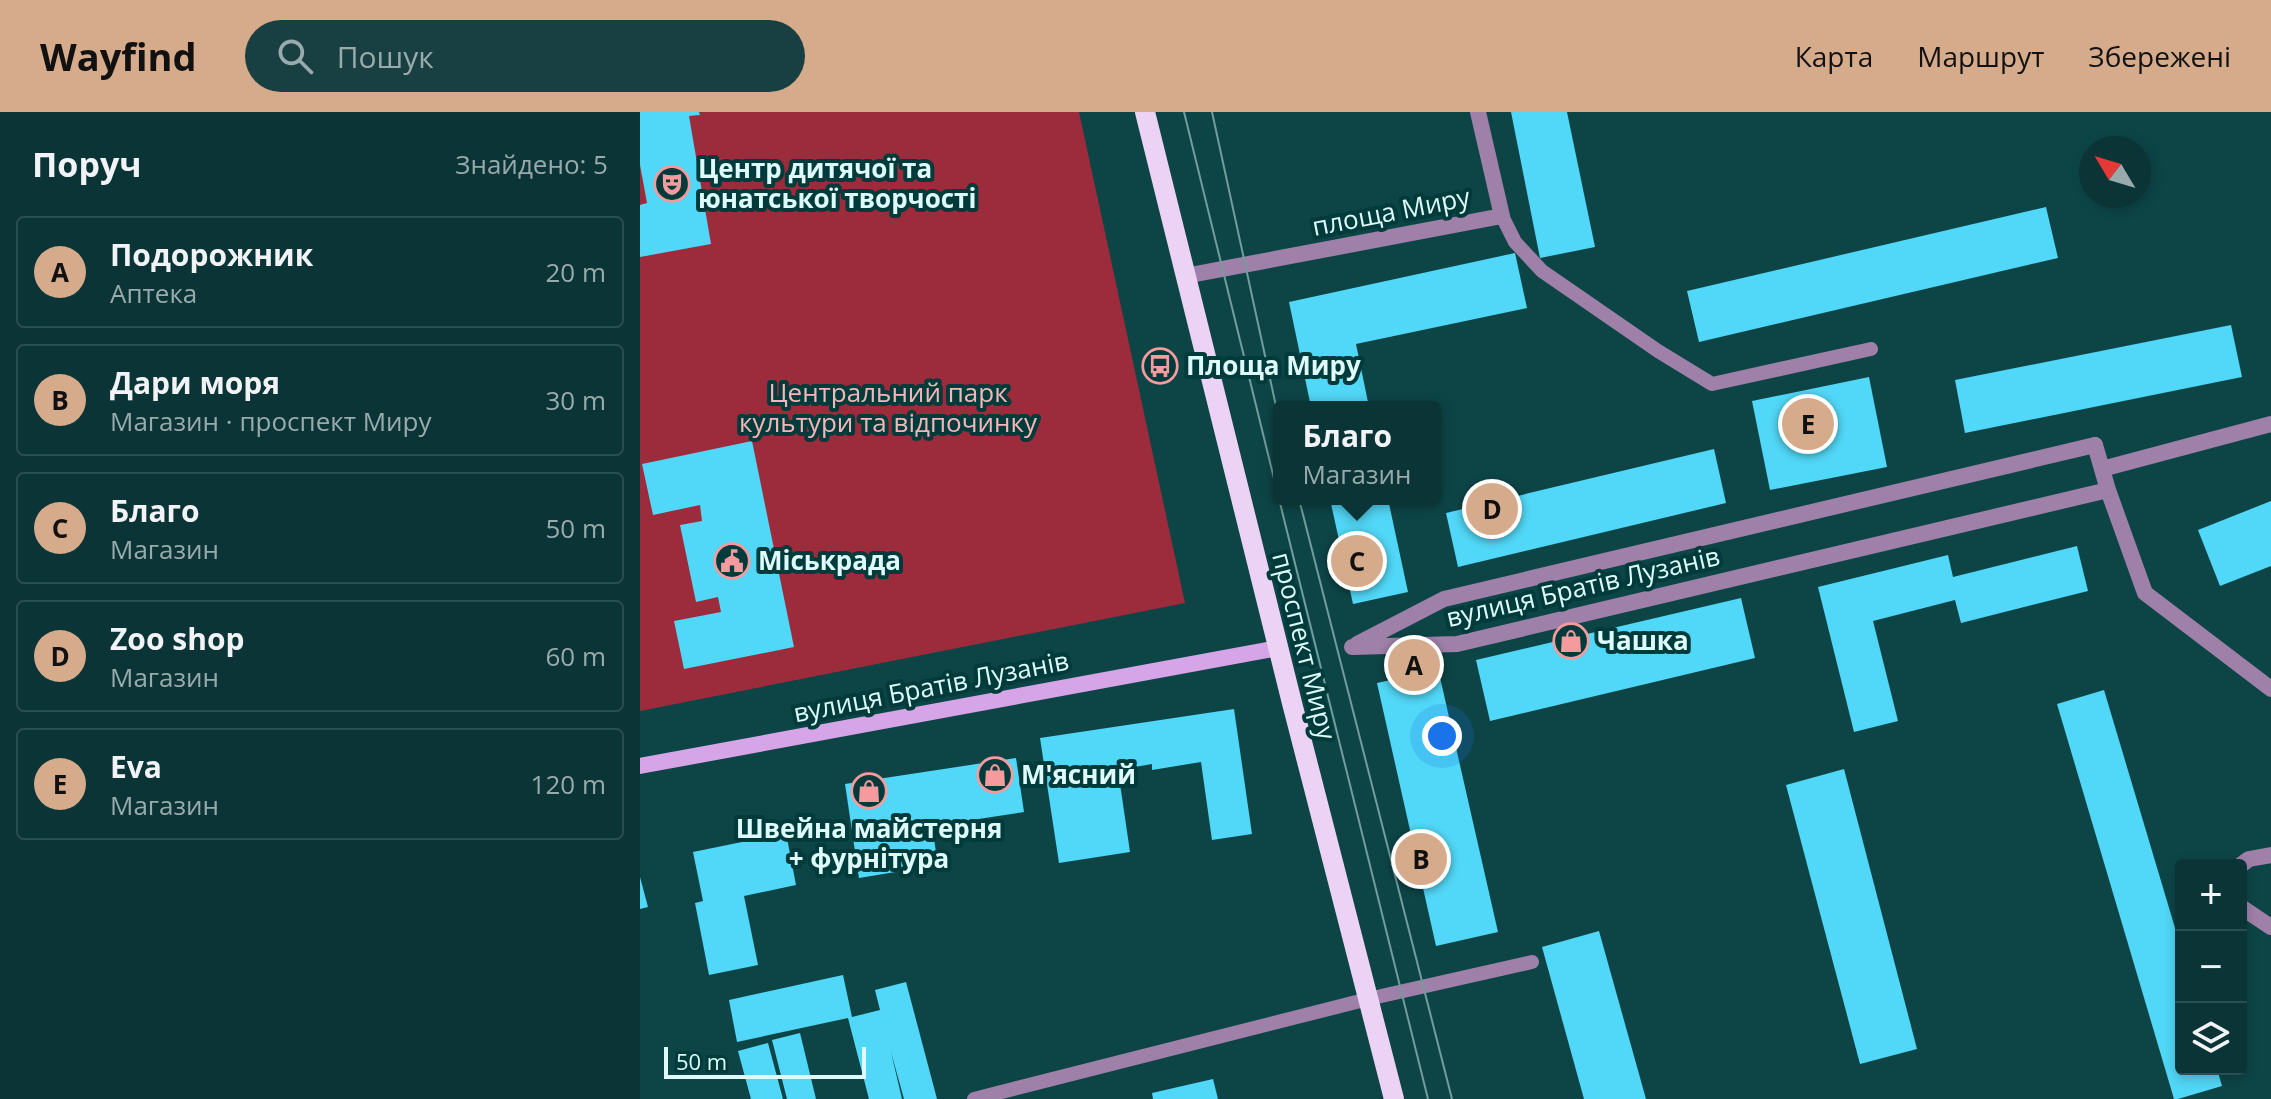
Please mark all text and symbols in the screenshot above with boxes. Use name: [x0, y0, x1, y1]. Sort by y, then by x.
search box: [245, 20, 805, 92]
text: Wayfind: [40, 30, 197, 82]
icon: search: [273, 34, 317, 78]
text: Пошук: [337, 36, 434, 77]
text: Карта: [1795, 37, 1873, 75]
text: Маршрут: [1917, 37, 2044, 75]
text: Збережені: [2088, 37, 2231, 75]
north arrow: [2079, 136, 2151, 208]
text: Поруч: [32, 141, 142, 187]
text: Знайдено: 5: [455, 146, 608, 182]
place label: Центр дитячої та юнатської творчості: [698, 150, 976, 216]
theatre icon: Центр дитячої та юнатської творчості: [653, 165, 691, 203]
street label: площа Миру: [1309, 178, 1474, 244]
text: Подорожник: [110, 234, 313, 275]
text: A: [51, 254, 69, 290]
text: 20 m: [545, 254, 606, 290]
text: Аптека: [110, 275, 197, 311]
bus stop icon: Площа Миру: [1141, 347, 1179, 385]
place label: Площа Миру: [1186, 347, 1361, 383]
text: Дари моря: [110, 362, 280, 403]
park label: Центральний парк культури та відпочинку: [739, 374, 1038, 440]
text: B: [51, 382, 69, 418]
text: 30 m: [545, 382, 606, 418]
pin: E: [1782, 394, 1834, 454]
popup: [1273, 401, 1441, 505]
text: Магазин · проспект Миру: [110, 403, 432, 439]
text: Благо: [1302, 415, 1392, 456]
text: Магазин: [1302, 456, 1412, 492]
pin: D: [1466, 479, 1518, 539]
text: Благо: [110, 490, 200, 531]
text: C: [52, 510, 68, 546]
text: 50 m: [545, 510, 606, 546]
text: Магазин: [110, 531, 219, 567]
pin: C: [1331, 531, 1383, 591]
street label: вулиця Братів Лузанів: [1442, 537, 1723, 635]
public building icon: Міськрада: [713, 542, 751, 580]
place label: Міськрада: [758, 542, 901, 578]
street label: проспект Миру: [1264, 548, 1346, 744]
text: Zoo shop: [110, 618, 245, 659]
shop icon: Чашка: [1552, 622, 1590, 660]
place label: Чашка: [1597, 622, 1689, 658]
pin: A: [1388, 635, 1440, 695]
text: D: [50, 638, 70, 674]
text: 60 m: [545, 638, 606, 674]
street label: вулиця Братів Лузанів: [790, 642, 1072, 730]
text: Магазин: [110, 659, 219, 695]
your location: [1422, 716, 1462, 756]
text: Eva: [110, 746, 162, 787]
shop icon: М'ясний: [976, 756, 1014, 794]
place label: М'ясний: [1021, 756, 1136, 792]
text: E: [53, 766, 67, 802]
text: 120 m: [531, 766, 606, 802]
shop icon: Швейна майстерня + фурнітура: [850, 772, 888, 810]
text: Магазин: [110, 787, 219, 823]
place label: Швейна майстерня + фурнітура: [736, 810, 1002, 876]
pin: B: [1395, 829, 1447, 889]
map controls: [2175, 859, 2247, 1075]
button: +: [2175, 859, 2247, 931]
button: −: [2175, 931, 2247, 1003]
button: layers: [2175, 1003, 2247, 1075]
scale bar: [664, 1043, 866, 1079]
text: 50 m: [676, 1046, 727, 1076]

